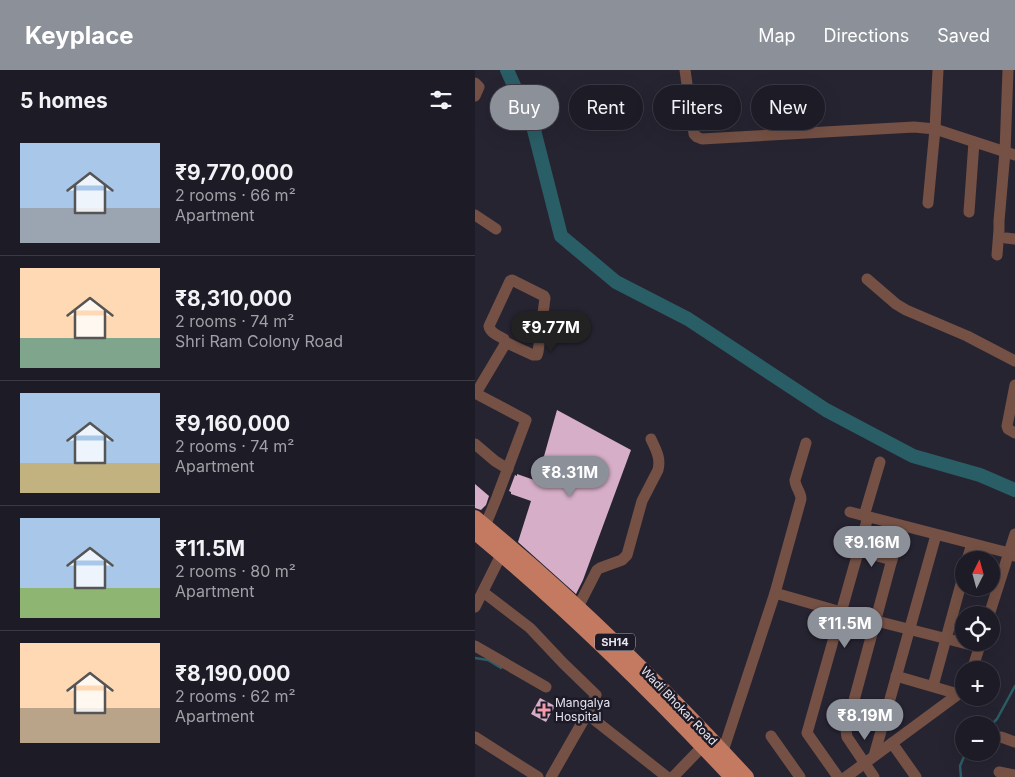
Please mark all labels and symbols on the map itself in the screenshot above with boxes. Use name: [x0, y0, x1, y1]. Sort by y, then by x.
pin: ₹9.77M: [510, 310, 592, 353]
pin: ₹8.31M: [529, 456, 611, 498]
pin: ₹9.16M: [831, 526, 913, 568]
north arrow: [955, 551, 1000, 596]
pin: ₹11.5M: [804, 606, 886, 649]
road number: SH14: [595, 634, 635, 650]
street label: Wadi Bhokar Road: [638, 663, 721, 748]
place label: Mangalya Hospital: [555, 695, 610, 724]
pin: ₹8.19M: [824, 698, 906, 741]
marker: Mangalya Hospital: [537, 703, 551, 717]

